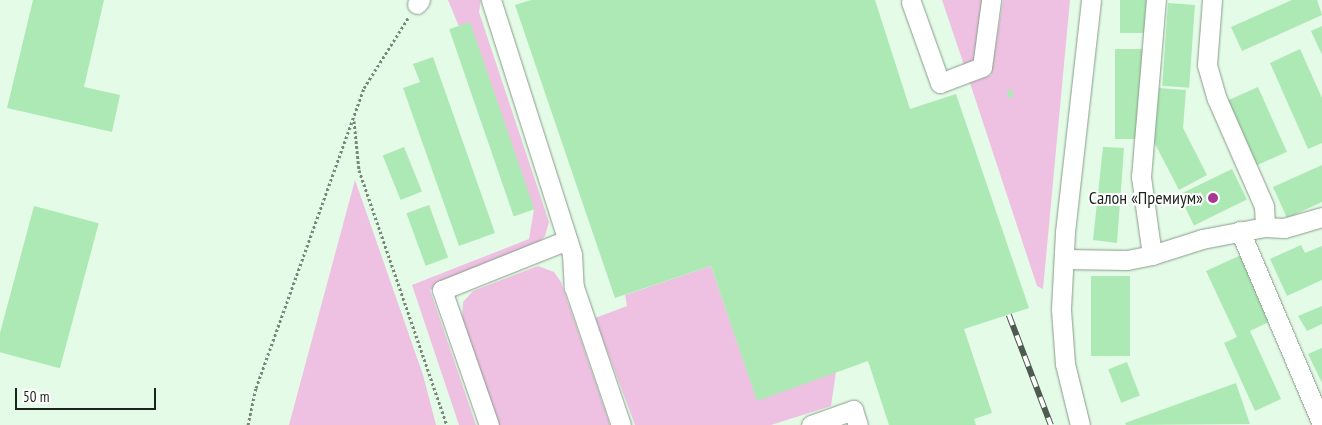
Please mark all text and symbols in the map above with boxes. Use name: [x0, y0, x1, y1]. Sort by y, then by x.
place label: Салон «Премиум»: [1089, 187, 1203, 209]
marker: Салон «Премиум»: [1207, 192, 1219, 204]
scale bar: [18, 378, 159, 410]
text: 50 m: [23, 387, 49, 406]

